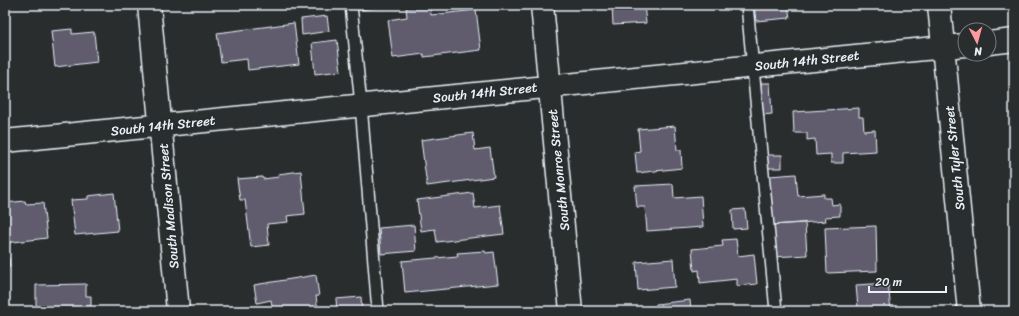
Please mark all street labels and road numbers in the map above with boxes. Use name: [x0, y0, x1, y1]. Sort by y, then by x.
street label: South 14th Street: [754, 44, 861, 77]
street label: South 14th Street: [432, 76, 539, 109]
street label: South Tyler Street: [938, 104, 971, 211]
street label: South Monroe Street: [541, 108, 576, 232]
street label: South 14th Street: [110, 109, 217, 142]
street label: South Madison Street: [152, 142, 185, 270]

